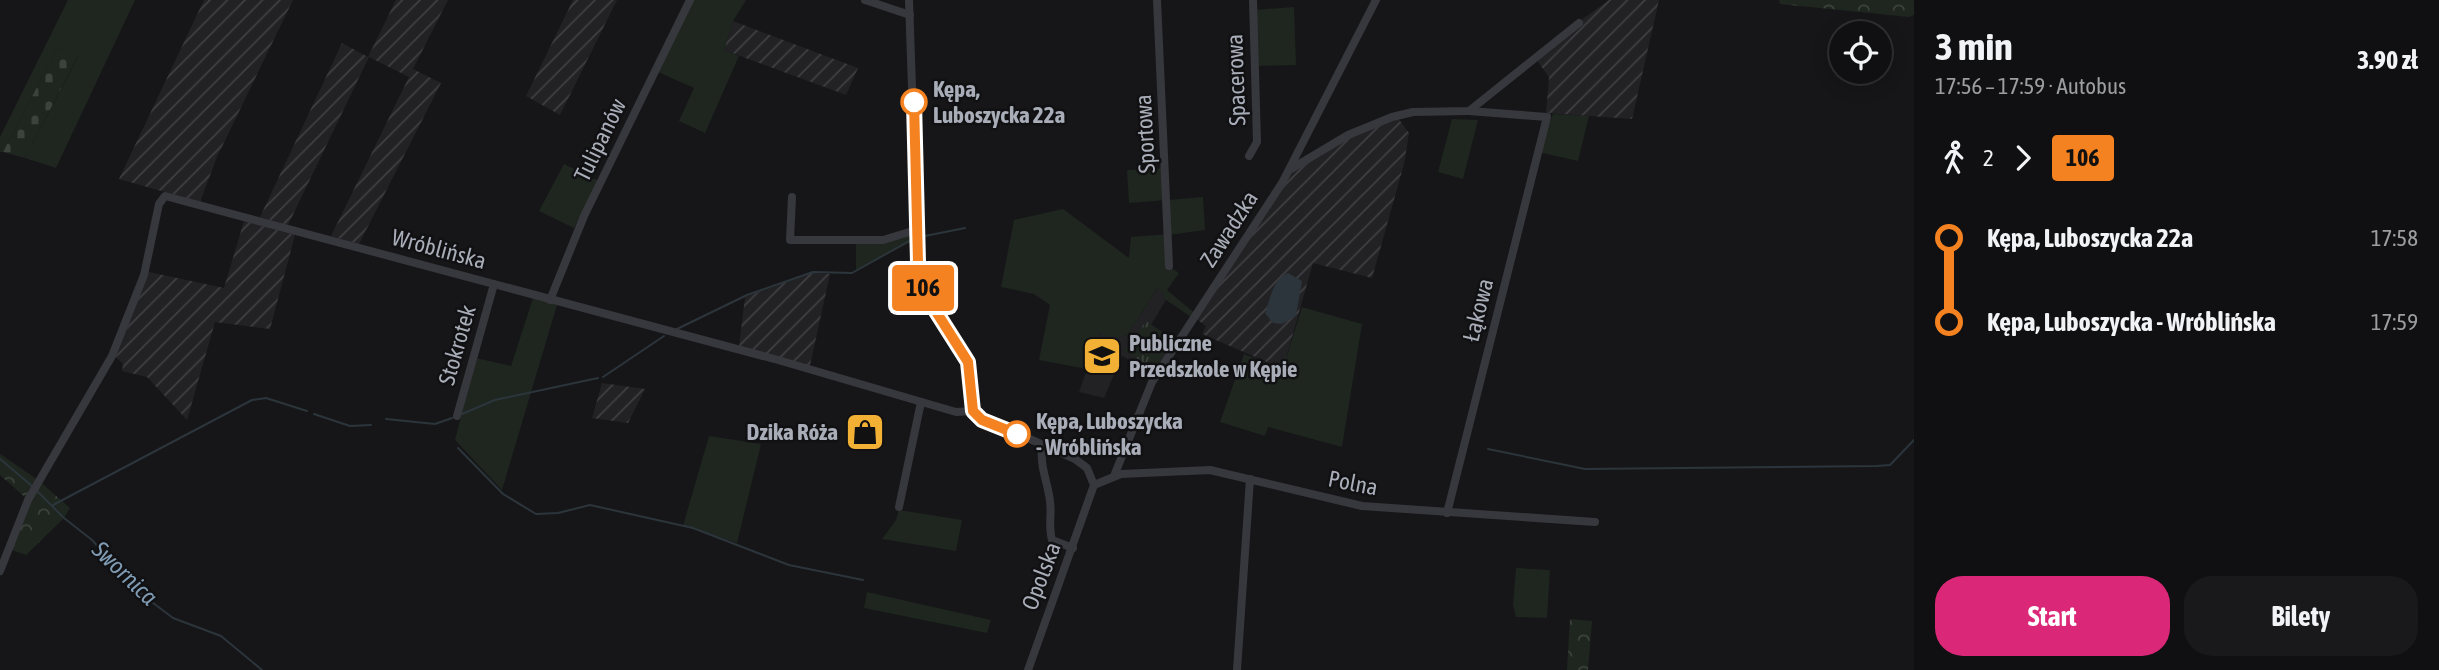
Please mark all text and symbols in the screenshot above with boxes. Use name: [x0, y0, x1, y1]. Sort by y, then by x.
map controls: [1829, 21, 1892, 84]
button: locate: [1829, 21, 1892, 84]
text: 3 min: [1935, 25, 2013, 68]
street label: Spacerowa: [1221, 34, 1251, 126]
text: 3.90 zł: [2357, 45, 2418, 75]
text: 17:56 – 17:59 · Autobus: [1935, 73, 2126, 99]
place label: Kępa, Luboszycka 22a: [933, 76, 1065, 128]
marker: Kępa, Luboszycka 22a: [901, 89, 927, 115]
street label: Tulipanów: [569, 94, 631, 185]
street label: Sportowa: [1130, 94, 1160, 174]
icon: walk: [1935, 139, 1973, 177]
icon: forward: [2004, 139, 2042, 177]
text: 106: [2066, 144, 2100, 171]
text: 2: [1983, 145, 1994, 171]
street label: Zawadzka: [1195, 186, 1263, 272]
text: Kępa, Luboszycka 22a: [1987, 223, 2193, 253]
street label: Wróblińska: [389, 224, 489, 274]
text: 17:58: [2371, 225, 2418, 251]
line badge: 106: [883, 265, 963, 311]
text: 106: [906, 274, 940, 301]
street label: Łąkowa: [1458, 276, 1498, 344]
street label: Stokrotek: [433, 302, 481, 388]
text: Kępa, Luboszycka - Wróblińska: [1987, 307, 2276, 337]
text: 17:59: [2371, 309, 2418, 335]
place label: Publiczne Przedszkole w Kępie: [1129, 330, 1297, 382]
school or university icon: Publiczne Przedszkole w Kępie: [1081, 335, 1123, 377]
place label: Kępa, Luboszycka - Wróblińska: [1036, 408, 1183, 460]
shop icon: Dzika Róża: [844, 411, 886, 453]
place label: Dzika Róża: [747, 419, 838, 445]
marker: Kępa, Luboszycka - Wróblińska: [1004, 421, 1030, 447]
street label: Polna: [1326, 465, 1380, 501]
water label: Swornica: [86, 535, 163, 610]
street label: Opolska: [1016, 539, 1066, 613]
button: Start: [1935, 576, 2170, 656]
button: Bilety: [2184, 576, 2418, 656]

